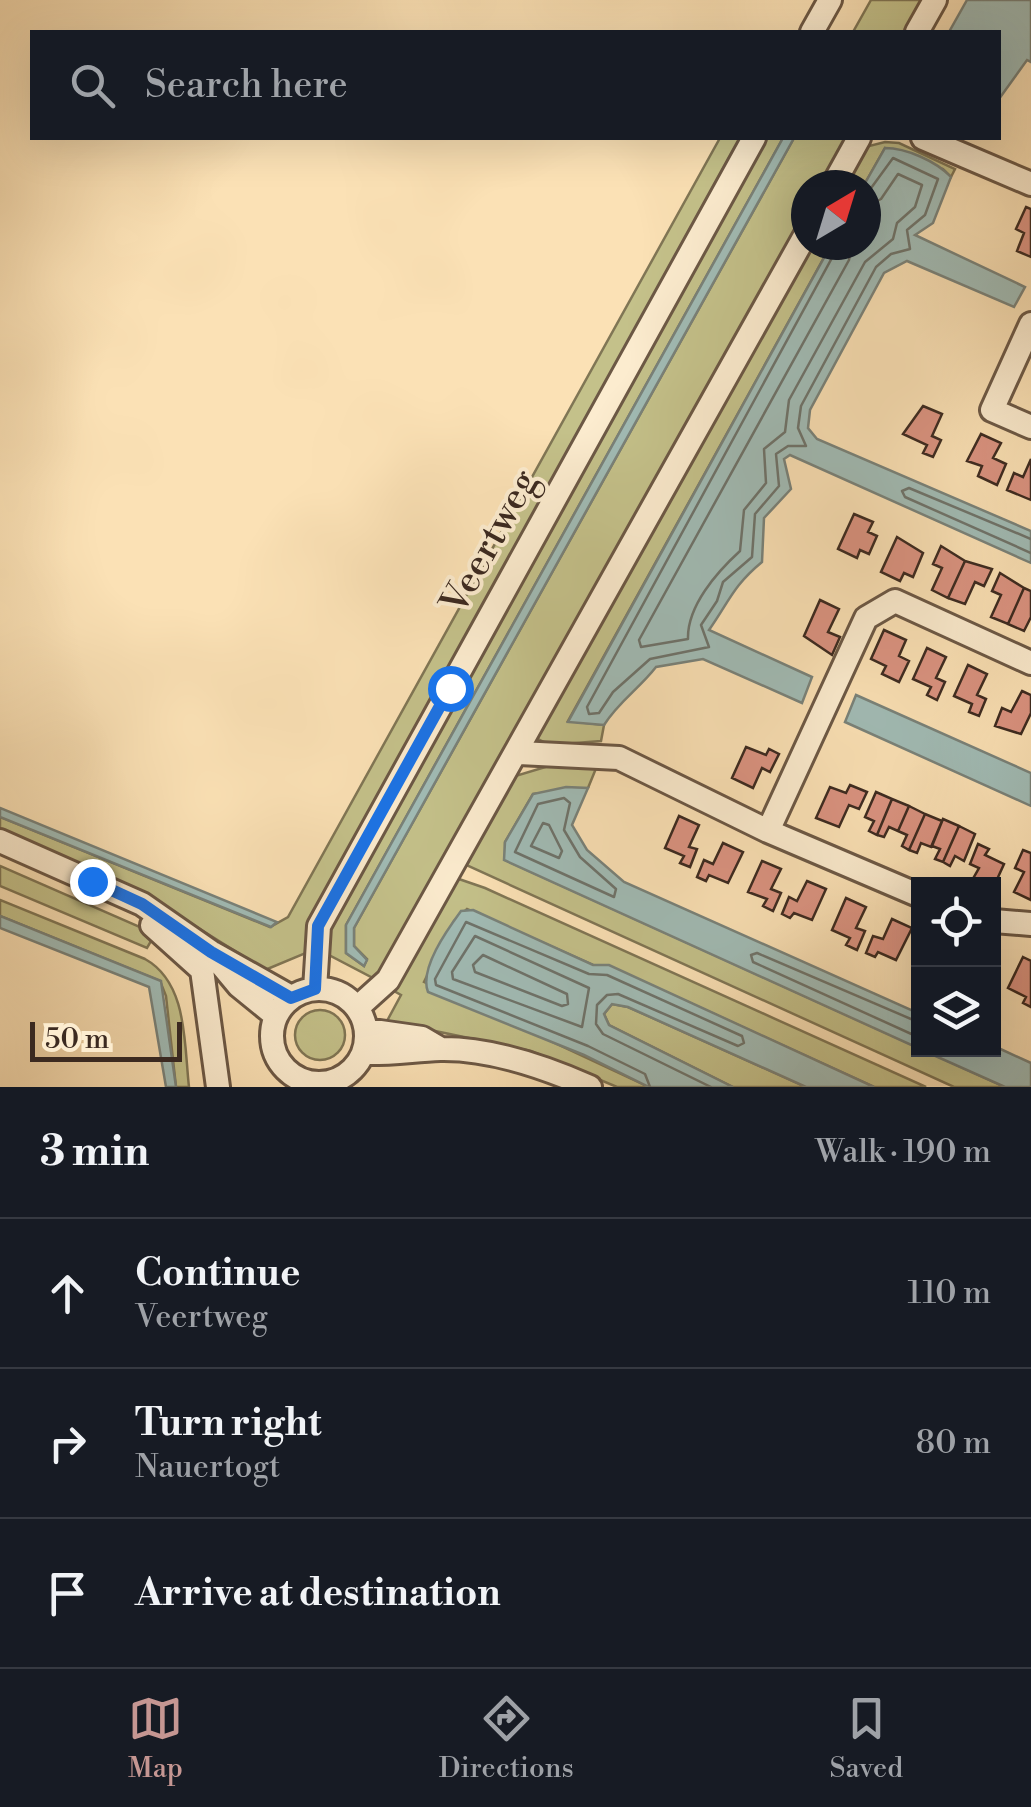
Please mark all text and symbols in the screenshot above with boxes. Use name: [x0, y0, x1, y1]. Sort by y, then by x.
search box: [30, 30, 1001, 140]
icon: search: [65, 58, 120, 113]
text: Search here: [145, 62, 348, 109]
north arrow: [791, 170, 881, 260]
street label: Veertweg: [431, 461, 549, 623]
route start: [428, 666, 474, 712]
route end: [70, 859, 116, 905]
map controls: [911, 877, 1001, 1057]
button: locate: [911, 877, 1001, 967]
button: layers: [911, 967, 1001, 1057]
scale bar: [30, 1017, 182, 1062]
text: 50 m: [45, 1022, 109, 1057]
text: 3 min: [40, 1126, 149, 1179]
text: Walk · 190 m: [815, 1132, 991, 1172]
text: Continue: [135, 1250, 300, 1297]
icon: ahead: [40, 1266, 95, 1321]
text: 110 m: [908, 1273, 991, 1313]
text: Veertweg: [135, 1297, 268, 1337]
text: Turn right: [135, 1400, 321, 1447]
icon: right: [40, 1416, 95, 1471]
text: 80 m: [916, 1423, 991, 1463]
text: Nauertogt: [135, 1447, 280, 1487]
icon: arrive: [40, 1566, 95, 1621]
text: Arrive at destination: [135, 1570, 501, 1617]
tab: Map: [128, 1691, 183, 1786]
tab: Directions: [439, 1691, 574, 1786]
tab: Saved: [830, 1691, 903, 1786]

